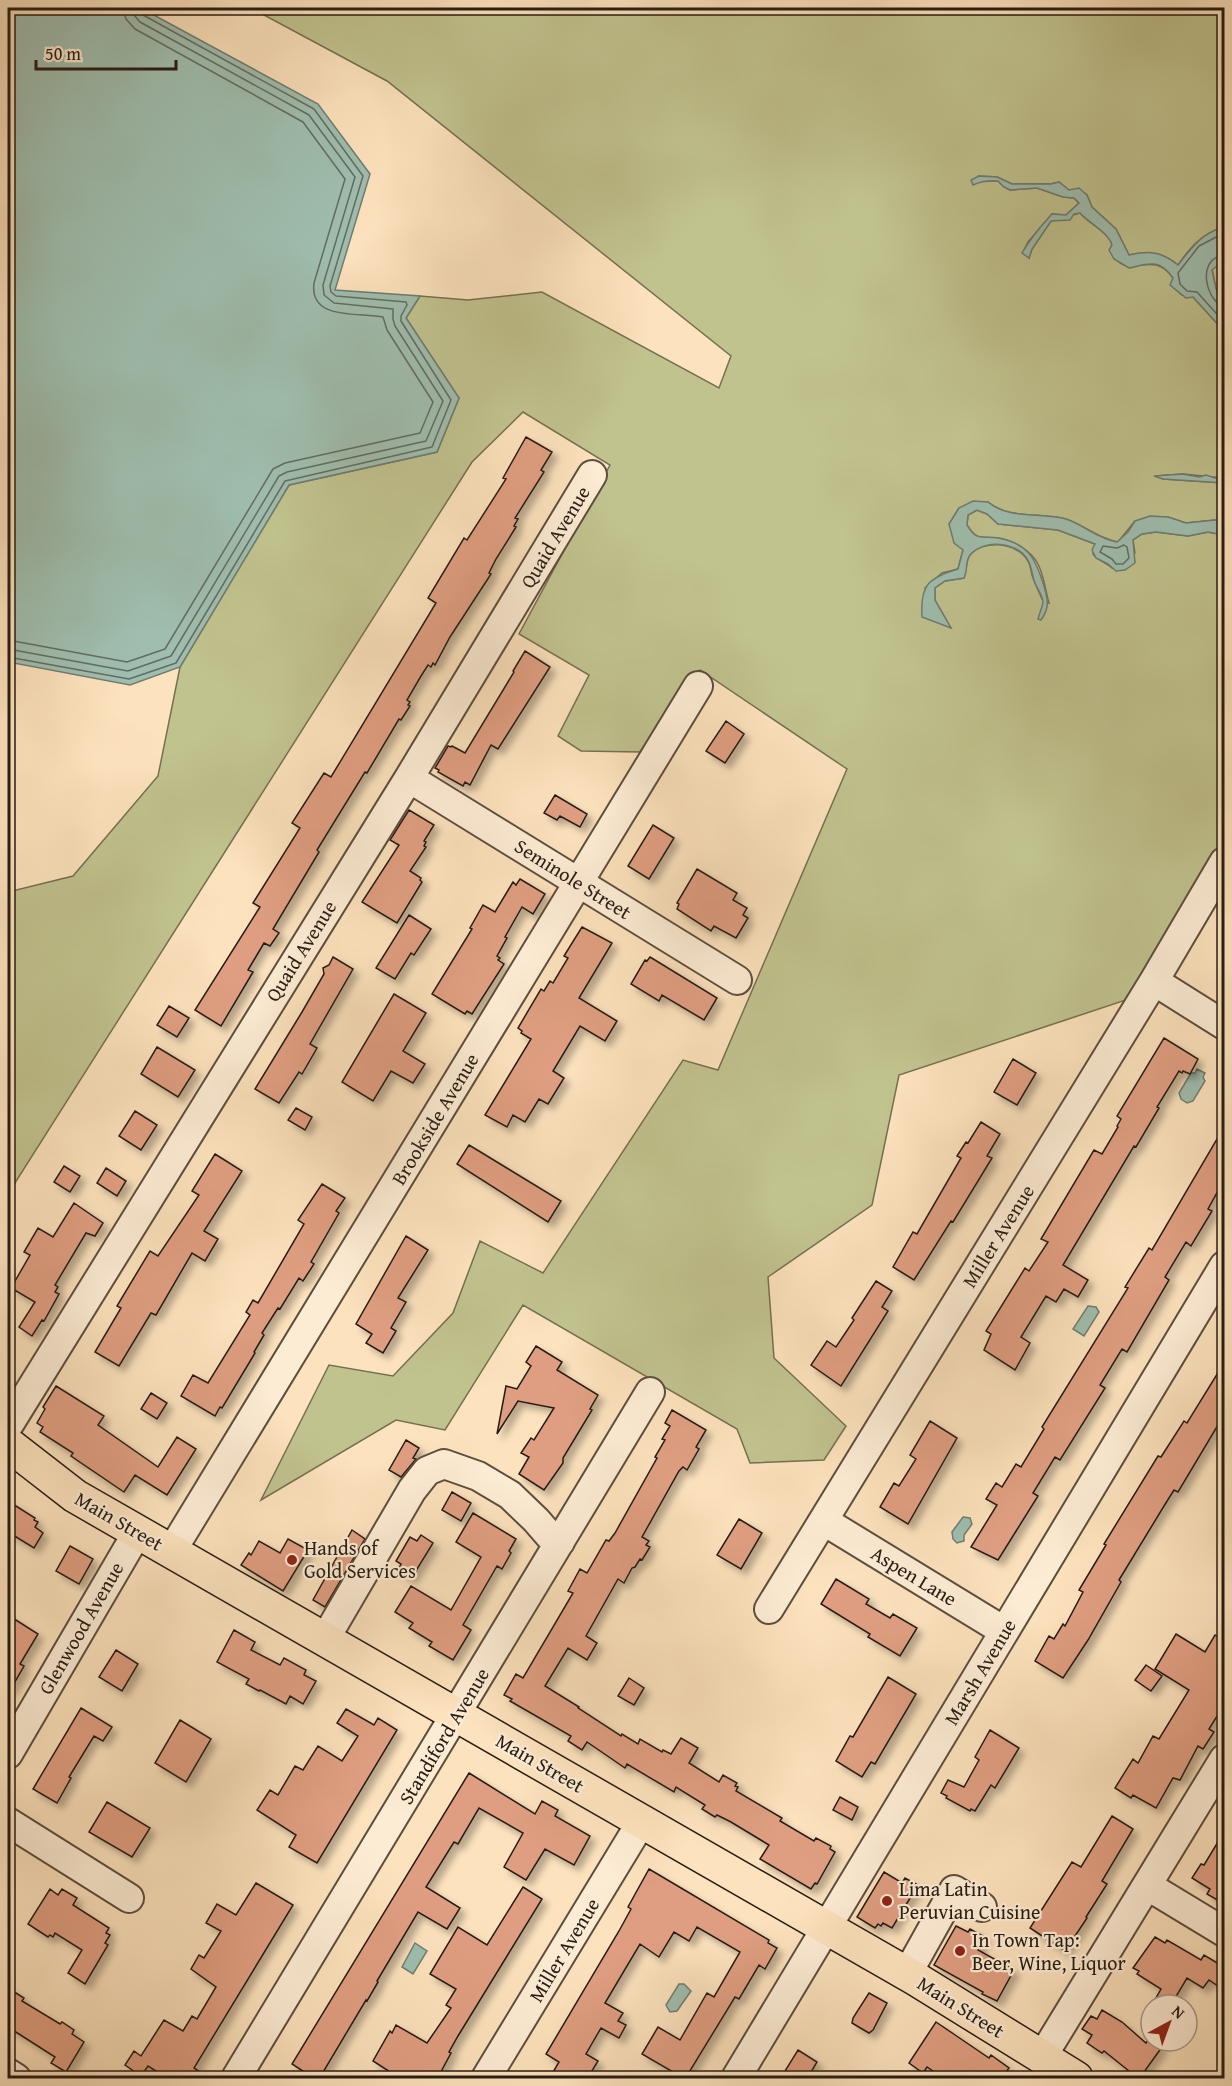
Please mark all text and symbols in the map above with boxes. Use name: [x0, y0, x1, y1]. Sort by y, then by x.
scale bar: [36, 33, 176, 71]
text: 50 m: [45, 40, 81, 67]
street label: Quaid Avenue: [513, 480, 597, 593]
street label: Seminole Street: [509, 831, 637, 926]
street label: Quaid Avenue: [258, 894, 343, 1007]
street label: Brookside Avenue: [384, 1047, 485, 1190]
street label: Miller Avenue: [954, 1179, 1041, 1293]
street label: Main Street: [70, 1484, 169, 1558]
place label: Hands of Gold Services: [304, 1533, 416, 1585]
street label: Aspen Lane: [866, 1538, 963, 1613]
marker: Hands of Gold Services: [285, 1553, 299, 1567]
street label: Glenwood Avenue: [31, 1556, 130, 1699]
street label: Marsh Avenue: [936, 1613, 1023, 1730]
street label: Standiford Avenue: [391, 1662, 496, 1810]
street label: Main Street: [491, 1726, 590, 1800]
place label: Lima Latin Peruvian Cuisine: [899, 1874, 1040, 1926]
street label: Miller Avenue: [521, 1892, 606, 2007]
marker: Lima Latin Peruvian Cuisine: [880, 1894, 894, 1908]
place label: In Town Tap: Beer, Wine, Liquor: [972, 1925, 1126, 1977]
marker: In Town Tap: Beer, Wine, Liquor: [953, 1944, 967, 1958]
street label: Main Street: [912, 1968, 1010, 2045]
north arrow: [1139, 1993, 1199, 2053]
text: N: [1167, 1999, 1191, 2024]

